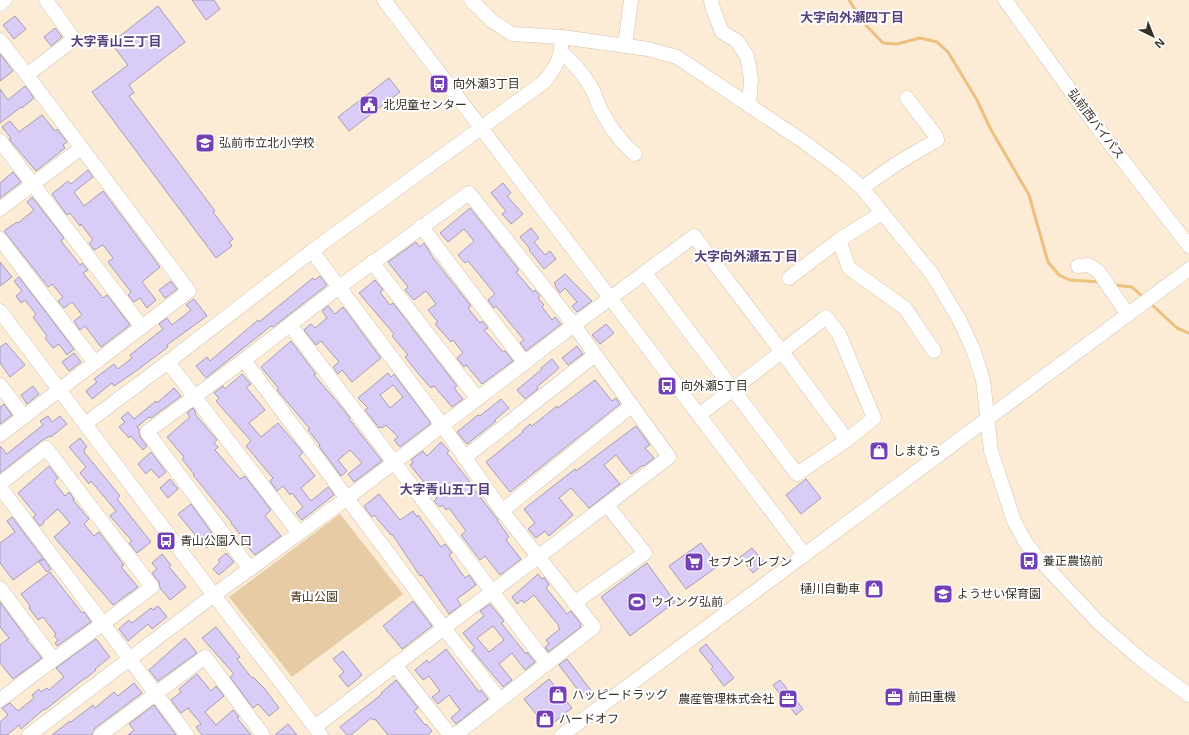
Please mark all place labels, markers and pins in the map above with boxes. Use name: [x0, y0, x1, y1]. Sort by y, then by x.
bus stop icon: 向外瀬3丁目: [428, 73, 450, 95]
place label: 向外瀬3丁目: [453, 75, 520, 92]
public building icon: 北児童センター: [358, 94, 380, 116]
place label: 北児童センター: [383, 96, 467, 113]
school or university icon: 弘前市立北小学校: [194, 132, 216, 154]
place label: 弘前市立北小学校: [219, 134, 315, 151]
bus stop icon: 向外瀬5丁目: [656, 375, 678, 397]
place label: 向外瀬5丁目: [681, 377, 748, 394]
shop icon: しまむら: [868, 440, 890, 462]
place label: しまむら: [893, 442, 941, 459]
bus stop icon: 青山公園入口: [155, 530, 177, 552]
place label: 青山公園入口: [180, 532, 252, 549]
bus stop icon: 養正農協前: [1018, 550, 1040, 572]
supermarket icon: セブンイレブン: [683, 551, 705, 573]
place label: 養正農協前: [1043, 552, 1103, 569]
place label: セブンイレブン: [708, 553, 792, 570]
shop icon: 樋川自動車: [863, 578, 885, 600]
place label: 樋川自動車: [800, 580, 860, 597]
school or university icon: ようせい保育園: [932, 583, 954, 605]
place label: ようせい保育園: [957, 585, 1041, 602]
sports icon: ウイング弘前: [626, 591, 648, 613]
place label: ウイング弘前: [651, 593, 723, 610]
shop icon: ハッピードラッグ: [547, 684, 569, 706]
place label: ハッピードラッグ: [572, 686, 668, 703]
office icon: 前田重機: [883, 686, 905, 708]
office icon: 農産管理株式会社: [777, 688, 799, 710]
place label: 前田重機: [908, 688, 956, 705]
place label: 農産管理株式会社: [678, 690, 774, 707]
shop icon: ハードオフ: [534, 708, 556, 730]
place label: ハードオフ: [559, 710, 619, 727]

